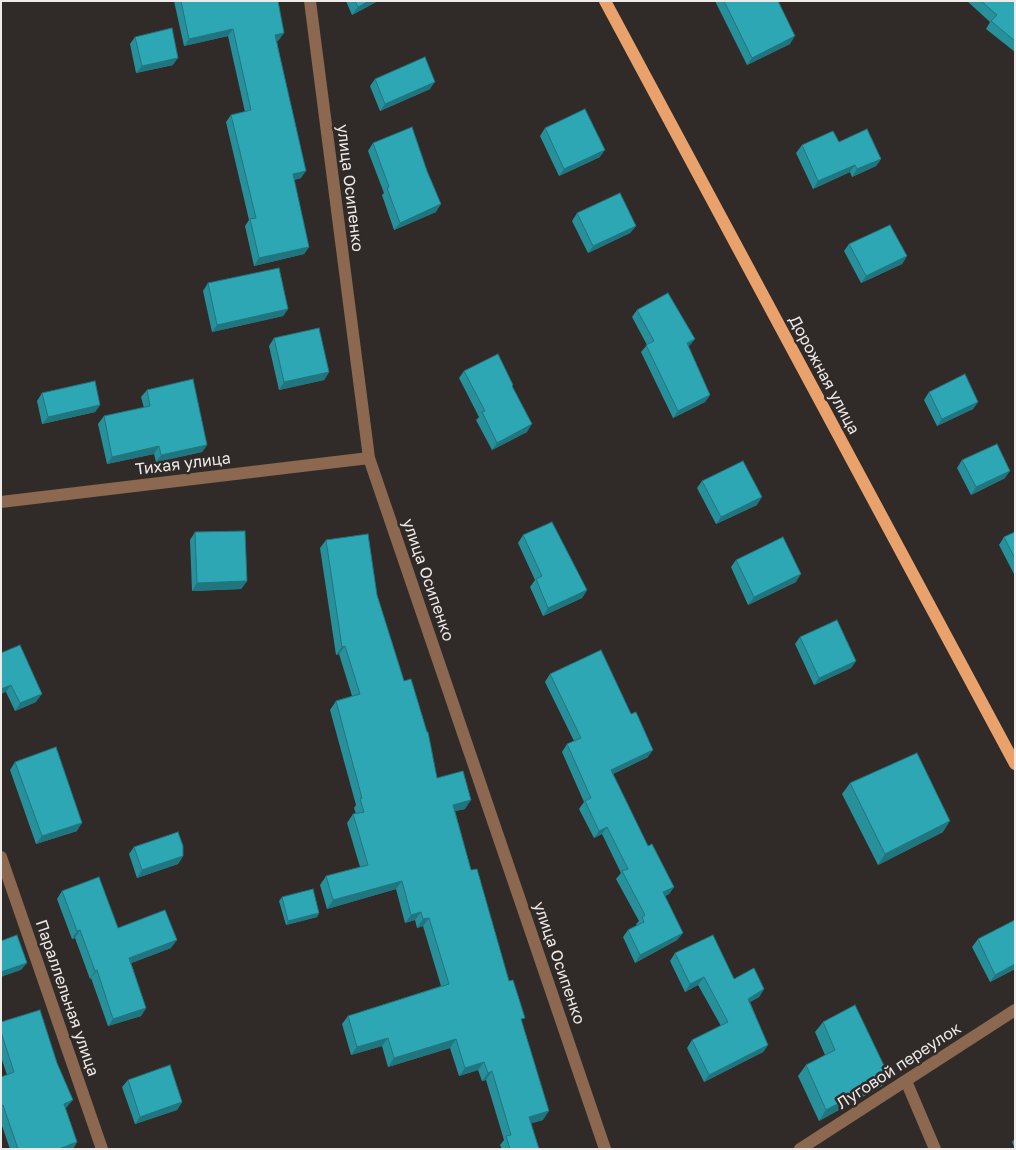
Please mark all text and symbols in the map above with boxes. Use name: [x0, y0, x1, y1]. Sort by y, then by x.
street label: улица Осипенко: [333, 123, 367, 253]
street label: Дорожная улица: [785, 312, 863, 438]
street label: Тихая улица: [134, 449, 232, 479]
street label: улица Осипенко: [398, 516, 458, 644]
street label: улица Осипенко: [529, 899, 589, 1027]
street label: Параллельная улица: [31, 917, 103, 1079]
street label: Луговой переулок: [833, 1019, 965, 1113]

